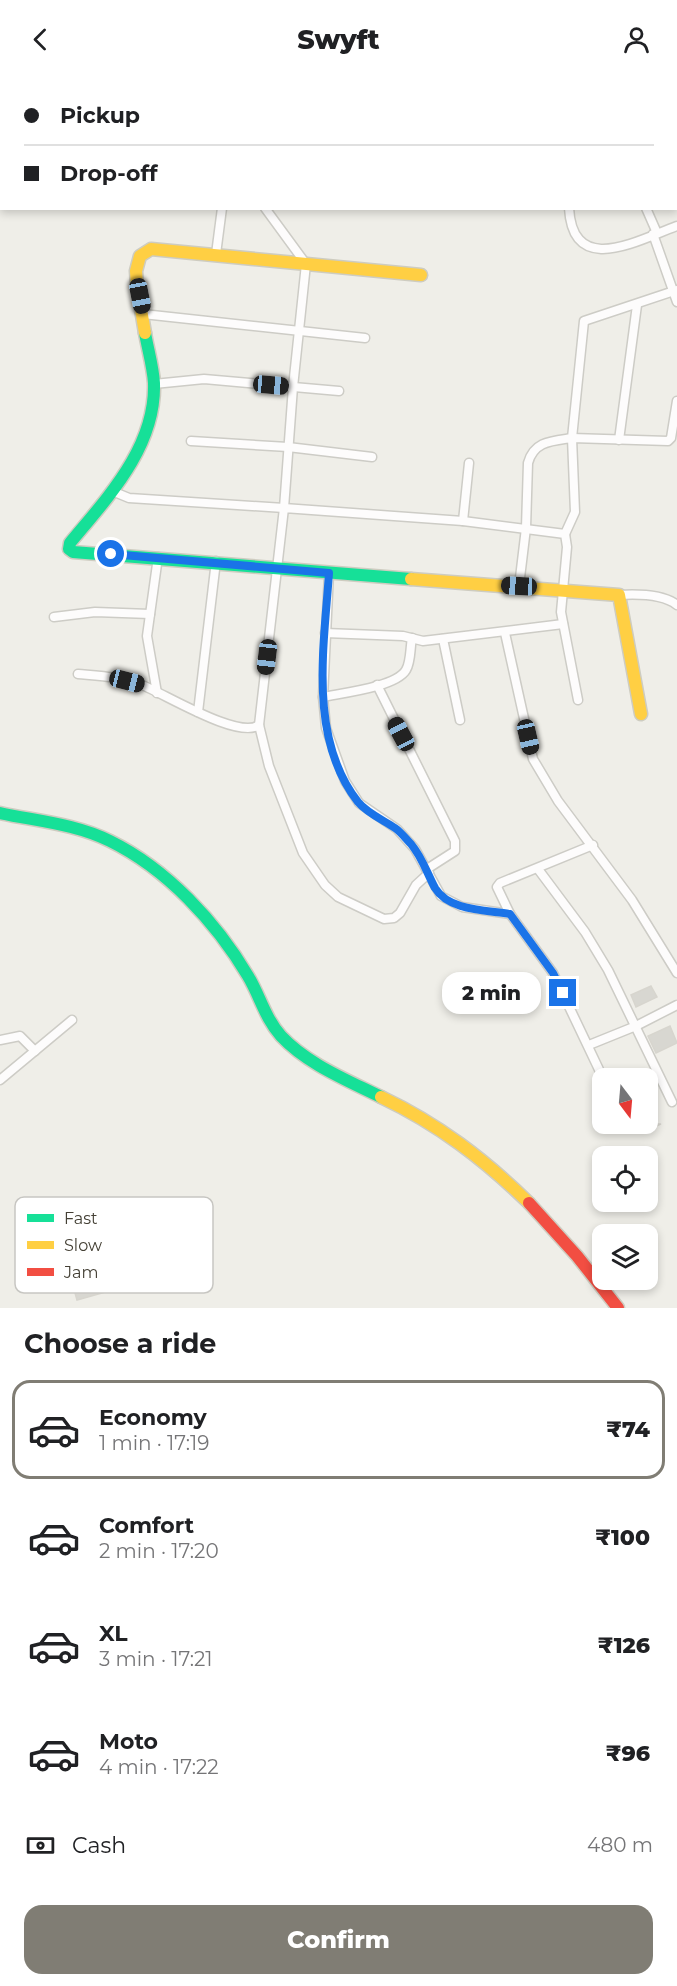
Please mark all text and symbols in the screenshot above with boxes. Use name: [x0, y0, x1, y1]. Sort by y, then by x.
icon: back: [24, 23, 57, 56]
text: Swyft: [297, 23, 380, 56]
icon: person: [620, 23, 653, 56]
text: Pickup: [60, 102, 140, 129]
text: Drop-off: [60, 160, 158, 187]
car: [128, 277, 152, 315]
car: [252, 374, 290, 396]
route start: [97, 540, 124, 567]
car: [501, 576, 537, 596]
car: [256, 638, 278, 676]
car: [107, 668, 147, 694]
car: [385, 714, 417, 754]
car: [515, 717, 541, 757]
callout: 2 min: [443, 972, 542, 1014]
route end: [549, 979, 576, 1006]
text: 2 min: [462, 981, 521, 1005]
north arrow: [592, 1068, 658, 1134]
map controls: [592, 1068, 658, 1290]
button: locate: [592, 1146, 658, 1212]
legend: [15, 1197, 213, 1293]
text: Fast: [64, 1209, 98, 1228]
button: layers: [592, 1224, 658, 1290]
text: Slow: [64, 1236, 102, 1255]
text: Jam: [63, 1263, 98, 1282]
text: Choose a ride: [24, 1327, 216, 1360]
icon: car: [27, 1403, 81, 1457]
text: Economy: [99, 1404, 207, 1431]
text: ₹74: [606, 1416, 650, 1443]
text: 1 min · 17:19: [99, 1431, 209, 1455]
icon: car: [27, 1511, 81, 1565]
text: Comfort: [99, 1512, 194, 1539]
text: ₹100: [595, 1524, 650, 1551]
text: 2 min · 17:20: [99, 1539, 219, 1563]
icon: car: [27, 1619, 81, 1673]
text: XL: [99, 1620, 128, 1647]
text: ₹126: [598, 1632, 650, 1659]
text: 3 min · 17:21: [99, 1647, 213, 1671]
icon: car: [27, 1727, 81, 1781]
text: Moto: [99, 1728, 158, 1755]
text: ₹96: [605, 1740, 650, 1767]
text: 4 min · 17:22: [99, 1755, 219, 1779]
icon: cash: [24, 1829, 57, 1862]
text: Cash: [72, 1832, 126, 1859]
text: 480 m: [587, 1833, 653, 1857]
button: Confirm: [24, 1905, 653, 1974]

